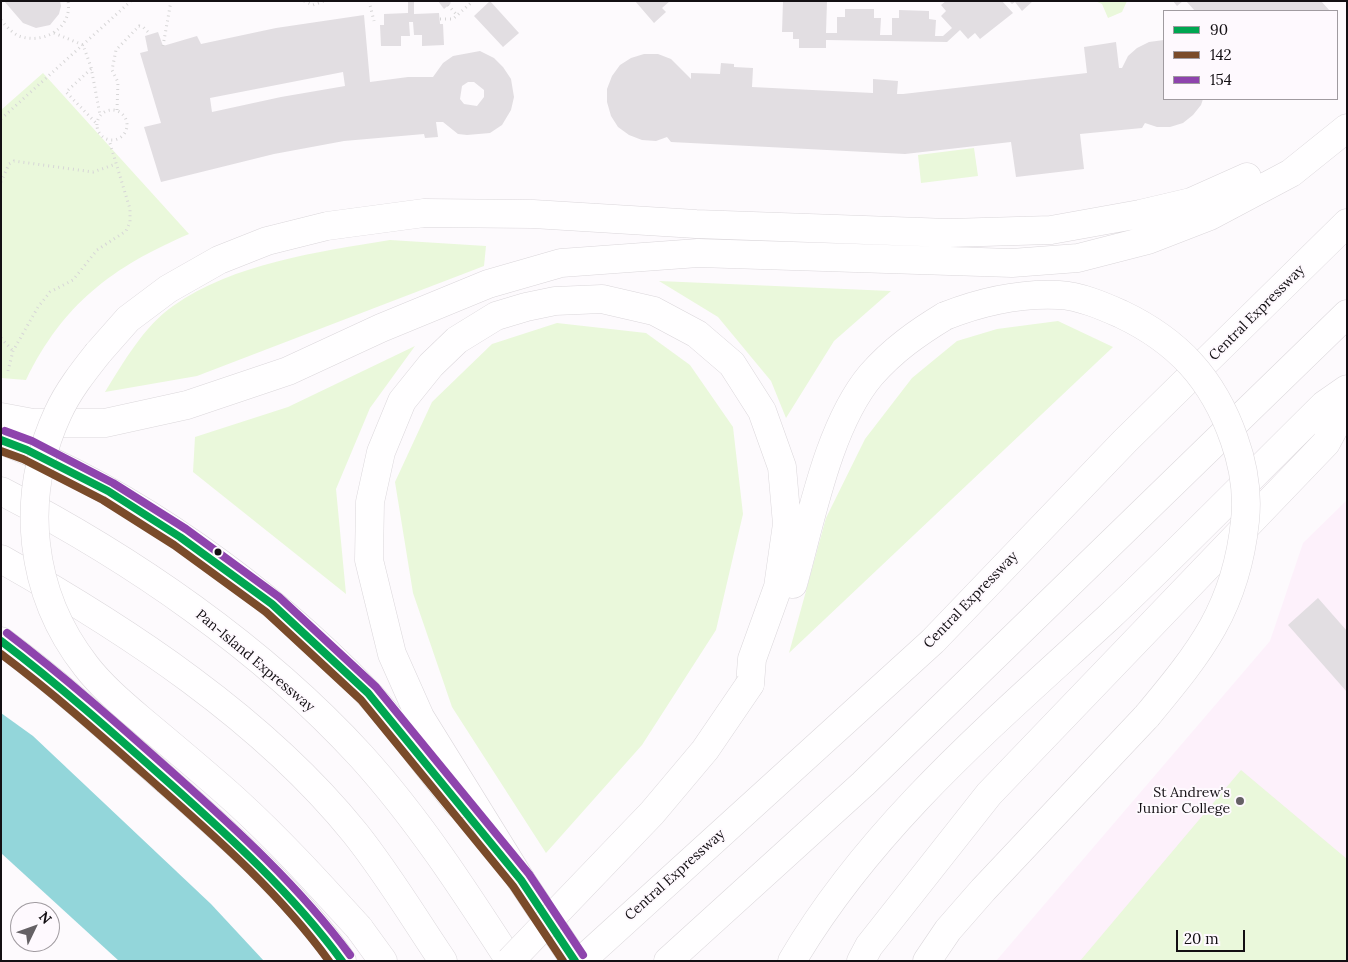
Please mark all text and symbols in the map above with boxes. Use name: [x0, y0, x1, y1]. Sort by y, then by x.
legend: [1163, 10, 1338, 100]
text: 90: [1210, 20, 1228, 39]
text: 142: [1210, 45, 1232, 64]
text: 154: [1210, 70, 1232, 89]
street label: Central Expressway: [1206, 262, 1308, 364]
unlabelled marker: [213, 547, 223, 557]
street label: Central Expressway: [920, 548, 1022, 652]
street label: Pan-Island Expressway: [192, 606, 318, 716]
place label: St Andrew's Junior College: [1138, 785, 1230, 818]
marker: St Andrew's Junior College: [1234, 795, 1246, 807]
street label: Central Expressway: [622, 826, 728, 924]
north arrow: [10, 902, 60, 952]
text: N: [35, 908, 56, 928]
scale bar: [1178, 920, 1247, 952]
text: 20 m: [1184, 929, 1219, 948]

